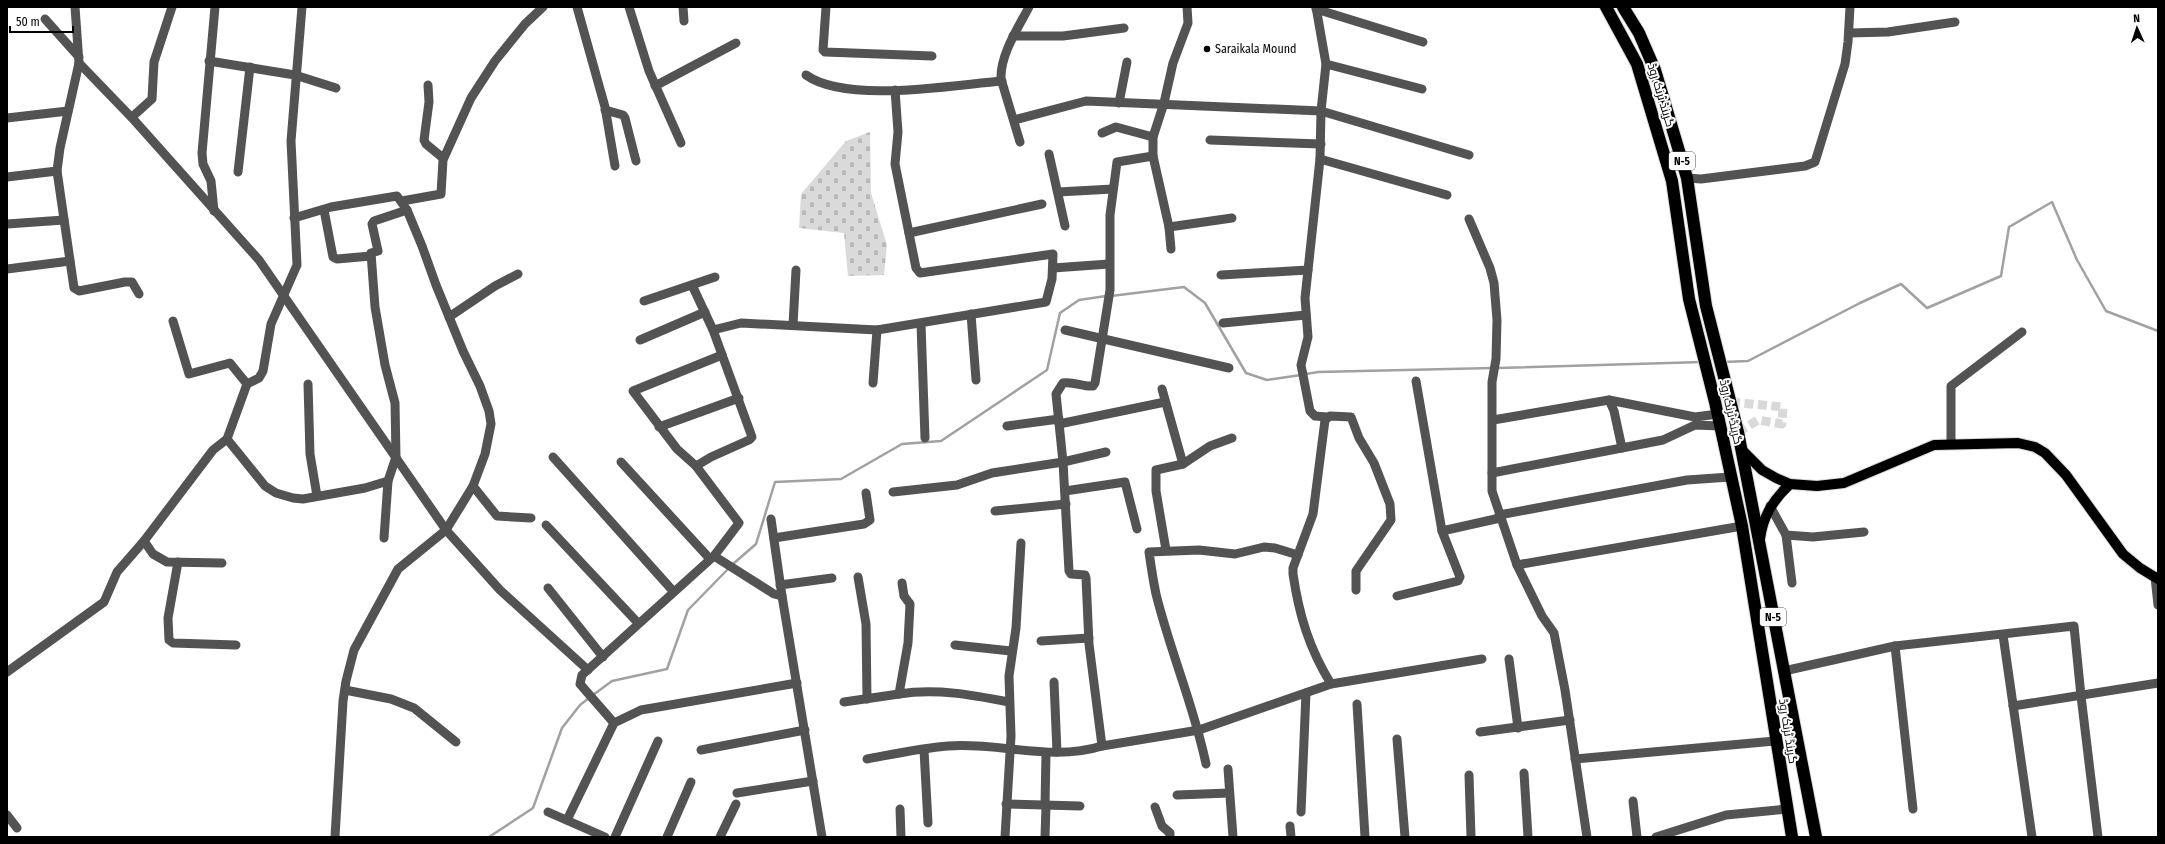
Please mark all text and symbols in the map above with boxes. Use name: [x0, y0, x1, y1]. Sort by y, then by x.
scale bar: [10, 8, 73, 34]
north arrow: [2117, 8, 2157, 48]
text: N: [2133, 12, 2140, 25]
text: 50 m: [16, 15, 40, 29]
place label: Saraikala Mound: [1215, 42, 1296, 56]
marker: Saraikala Mound: [1202, 44, 1212, 54]
street label: گرینڈ ٹرنک روڈ: [1645, 61, 1677, 129]
road number: N-5: [1669, 152, 1695, 170]
street label: گرینڈ ٹرنک روڈ: [1717, 378, 1745, 446]
road number: N-5: [1760, 608, 1786, 626]
street label: گرینڈ ٹرنک روڈ: [1776, 697, 1800, 765]

